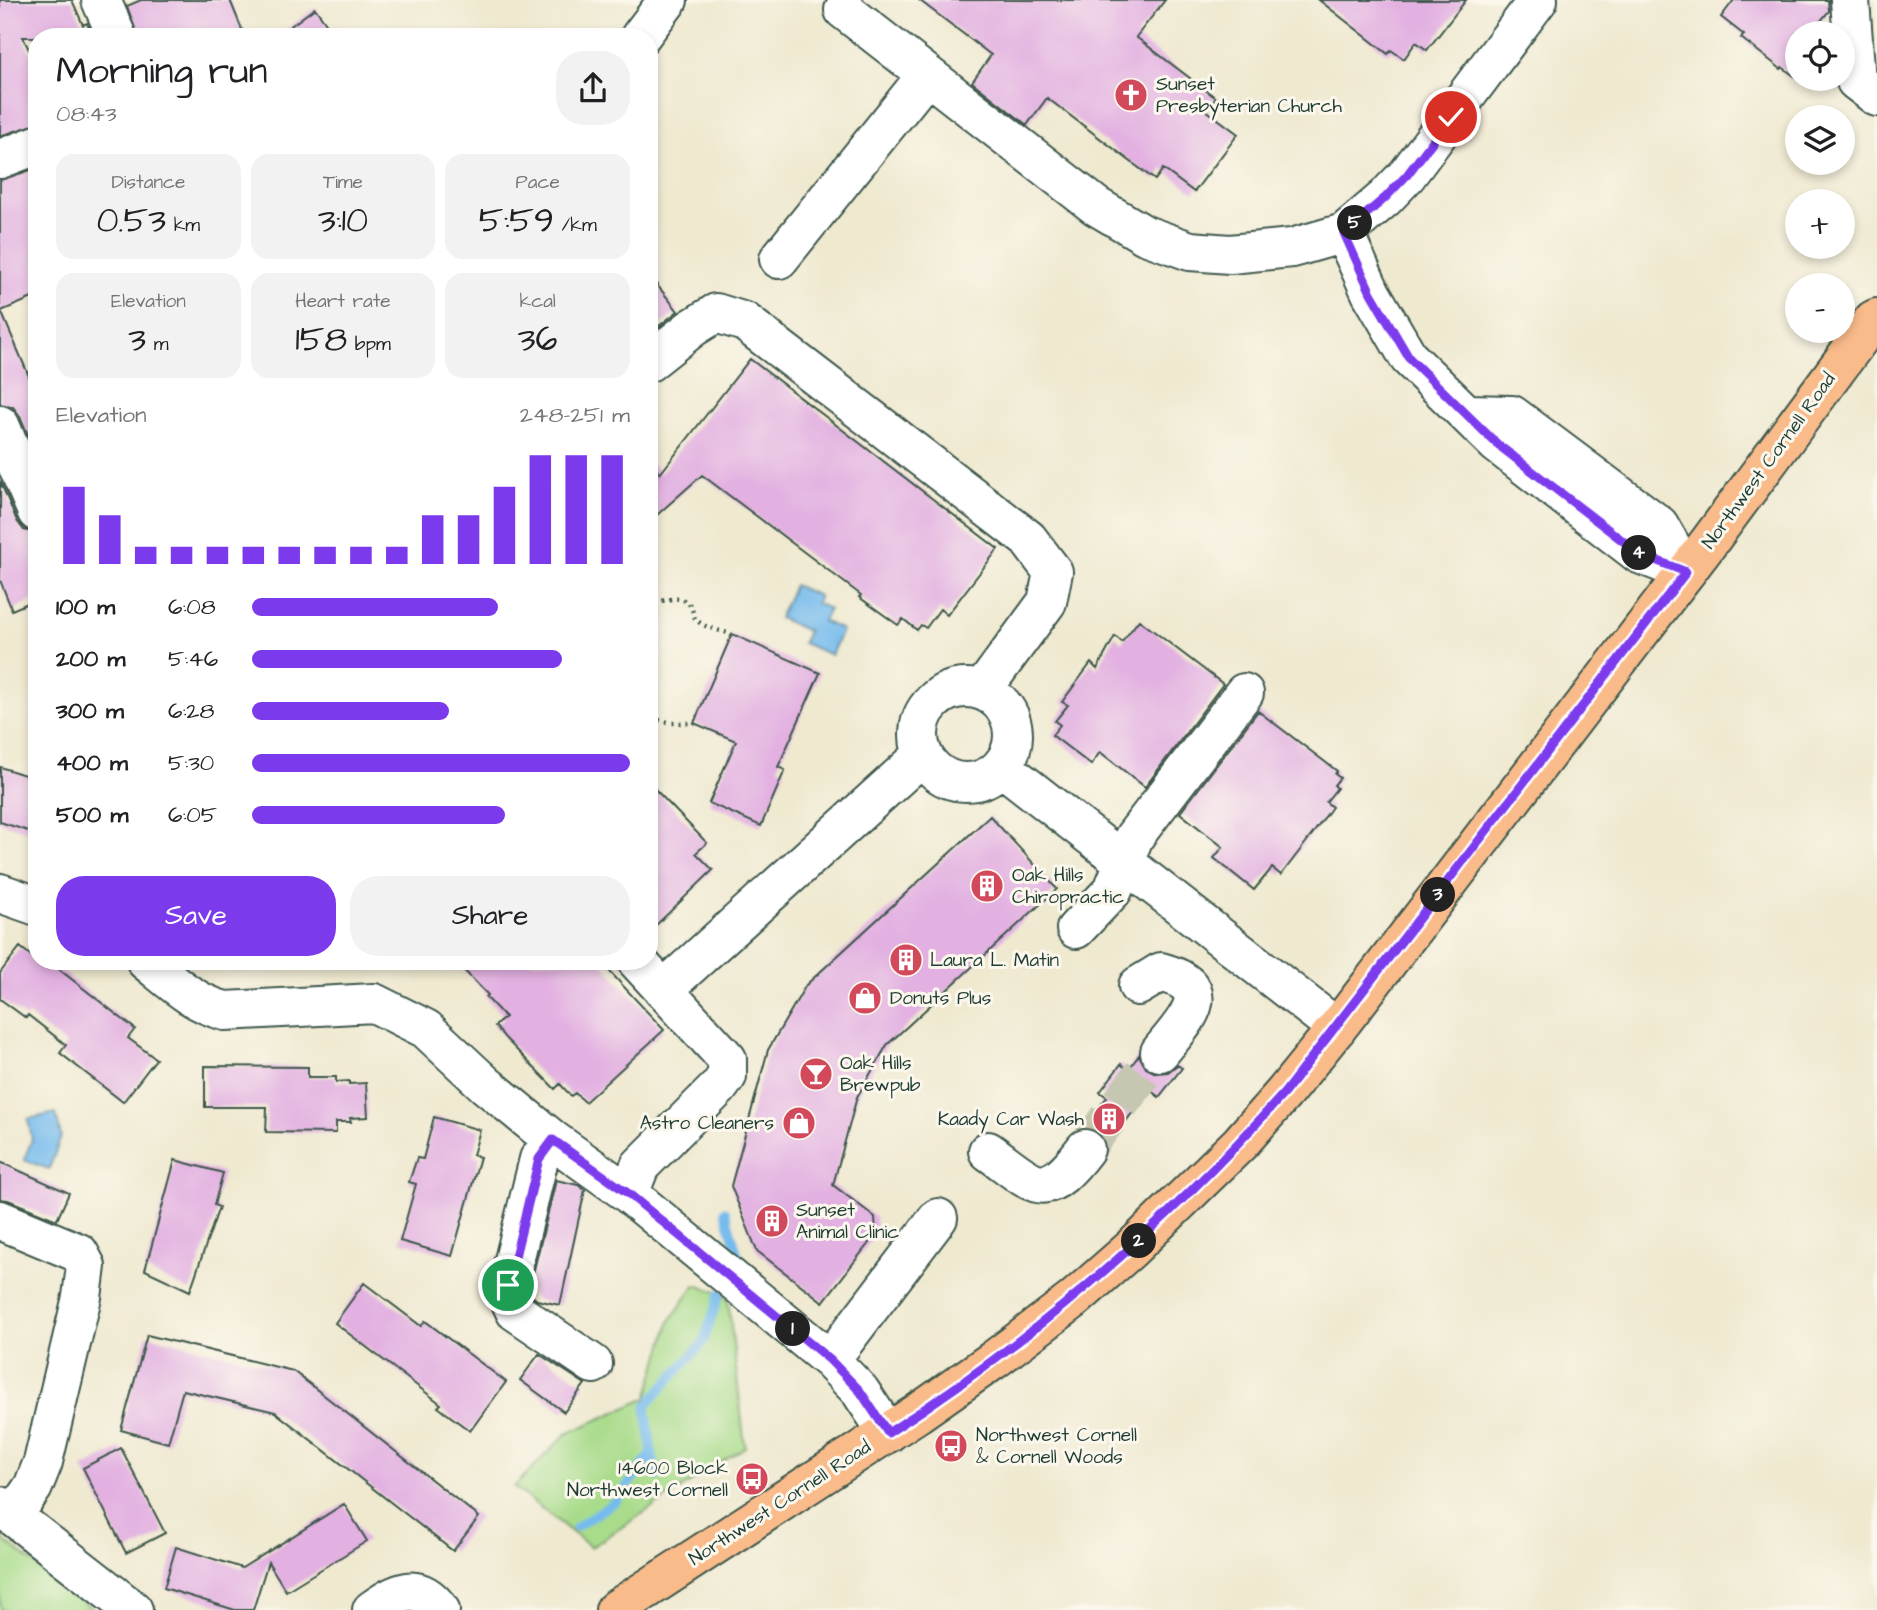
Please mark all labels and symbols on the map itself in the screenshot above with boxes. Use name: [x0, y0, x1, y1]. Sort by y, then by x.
place label: Sunset Presbyterian Church: [1156, 71, 1343, 121]
church icon: Sunset Presbyterian Church: [1112, 76, 1150, 114]
pin: [1421, 87, 1481, 147]
pin: 5: [1338, 206, 1372, 241]
street label: Northwest Cornell Road: [1696, 367, 1842, 555]
pin: 4: [1622, 536, 1656, 570]
place label: Oak Hills Chiropractic: [1012, 862, 1124, 911]
building icon: Oak Hills Chiropractic: [968, 867, 1006, 905]
pin: 3: [1420, 878, 1456, 912]
building icon: Laura L. Matin: [887, 941, 925, 979]
place label: Laura L. Matin: [930, 947, 1059, 974]
shop icon: Donuts Plus: [846, 979, 884, 1017]
place label: Donuts Plus: [890, 985, 991, 1012]
place label: Oak Hills Brewpub: [840, 1050, 921, 1099]
bar icon: Oak Hills Brewpub: [797, 1055, 835, 1093]
building icon: Kaady Car Wash: [1090, 1100, 1128, 1138]
shop icon: Astro Cleaners: [780, 1104, 818, 1142]
place label: Kaady Car Wash: [938, 1106, 1085, 1134]
place label: Astro Cleaners: [640, 1110, 774, 1137]
place label: Sunset Animal Clinic: [796, 1197, 899, 1246]
building icon: Sunset Animal Clinic: [753, 1202, 791, 1240]
pin: 2: [1122, 1224, 1156, 1258]
pin: [478, 1255, 538, 1315]
pin: 1: [776, 1312, 810, 1346]
place label: Northwest Cornell & Cornell Woods: [976, 1422, 1137, 1471]
bus stop icon: Northwest Cornell & Cornell Woods: [932, 1427, 970, 1465]
street label: Northwest Cornell Road: [684, 1434, 877, 1572]
place label: 14600 Block Northwest Cornell: [567, 1455, 728, 1504]
bus stop icon: 14600 Block Northwest Cornell: [733, 1460, 771, 1498]

